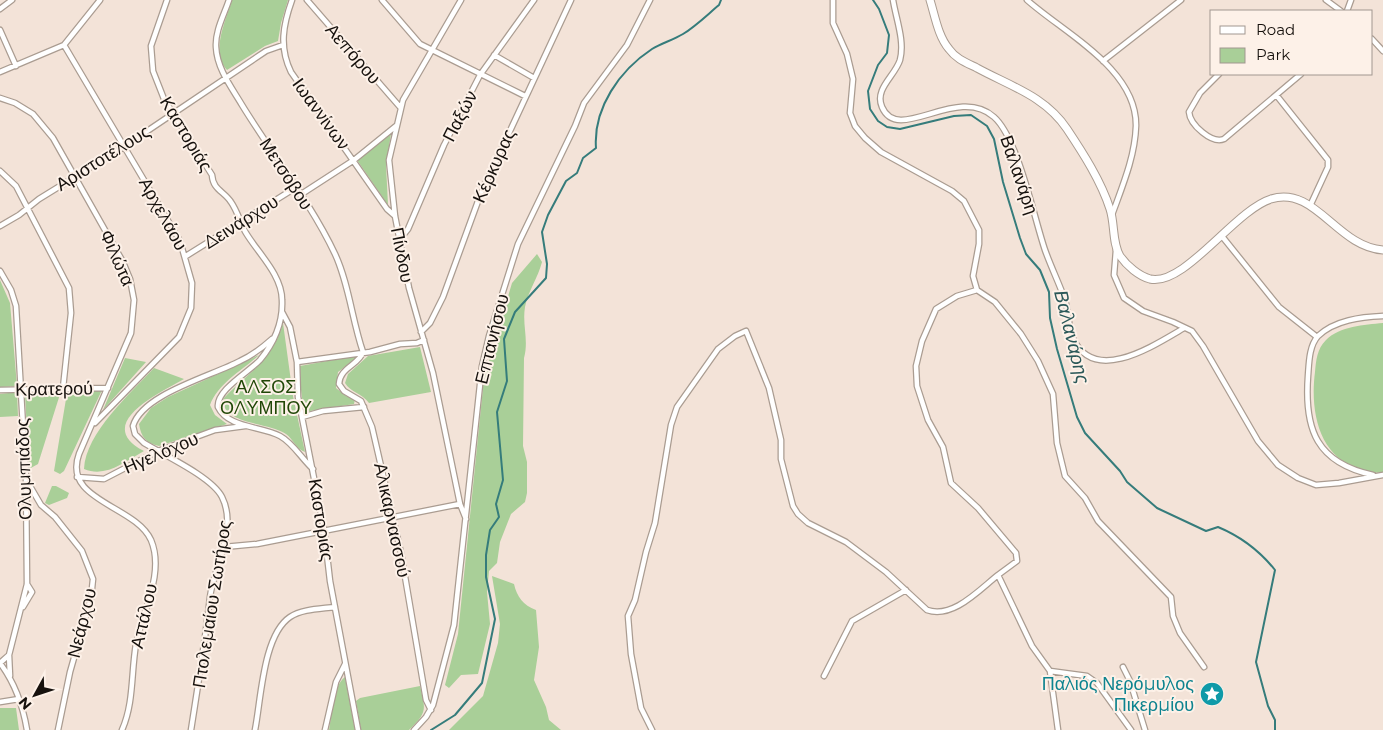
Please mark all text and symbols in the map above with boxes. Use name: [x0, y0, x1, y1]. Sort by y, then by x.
legend: [1210, 10, 1373, 75]
street label: Αεπόρου: [321, 19, 385, 89]
text: Road: [1256, 20, 1295, 39]
text: Park: [1256, 45, 1290, 64]
street label: Ιωαννίνων: [288, 74, 354, 154]
street label: Παξών: [438, 87, 482, 145]
street label: Καστοριάς: [155, 93, 217, 176]
street label: Αριστοτέλους: [52, 120, 155, 196]
street label: Κέρκυρας: [468, 125, 520, 206]
street label: Βαλανάρη: [995, 133, 1043, 217]
street label: Μετσόβου: [255, 134, 317, 214]
street label: Αρχελάου: [134, 174, 192, 254]
street label: Δεινάρχου: [200, 190, 282, 254]
street label: Πίνδου: [386, 225, 418, 285]
street label: Φιλώτα: [95, 226, 139, 290]
water label: Βαλανάρης: [1049, 288, 1095, 387]
street label: Επτανήσου: [470, 292, 514, 386]
park label: ΑΛΣΟΣ ΟΛΥΜΠΟΥ: [220, 376, 312, 419]
street label: Κρατερού: [15, 377, 93, 401]
street label: Ολυμπιάδος: [11, 417, 37, 520]
street label: Ηγελόχου: [120, 427, 202, 479]
street label: Αλικαρνασσού: [369, 461, 415, 579]
street label: Καστοριάς: [304, 477, 338, 563]
street label: Πτολεμαίου Σωτήρος: [188, 518, 236, 690]
street label: Αττάλου: [126, 581, 162, 651]
street label: Νεάρχου: [63, 586, 101, 660]
north arrow: [10, 670, 60, 720]
place label: Παλιός Νερόμυλος Πικερμίου: [1042, 673, 1194, 716]
place icon: Παλιός Νερόμυλος Πικερμίου: [1199, 681, 1225, 707]
text: N: [15, 693, 36, 713]

